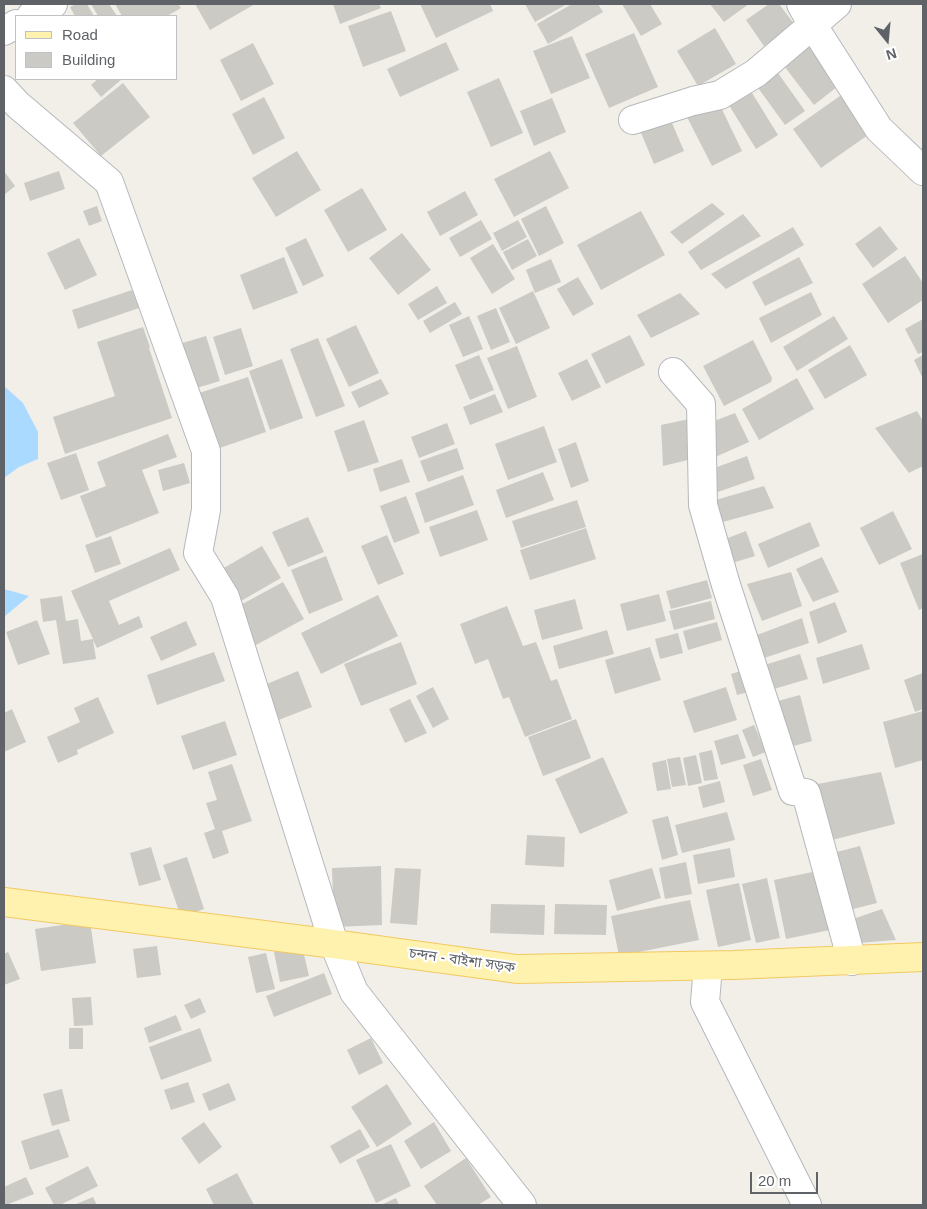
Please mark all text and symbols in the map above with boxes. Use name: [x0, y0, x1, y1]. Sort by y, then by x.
legend: [15, 15, 178, 80]
north arrow: [862, 15, 912, 65]
text: Road: [62, 26, 98, 43]
text: N: [884, 45, 899, 63]
text: Building: [62, 51, 115, 68]
street label: চন্দন - বাইশা সড়ক: [408, 945, 516, 977]
scale bar: [752, 1162, 820, 1194]
text: 20 m: [758, 1172, 791, 1189]

